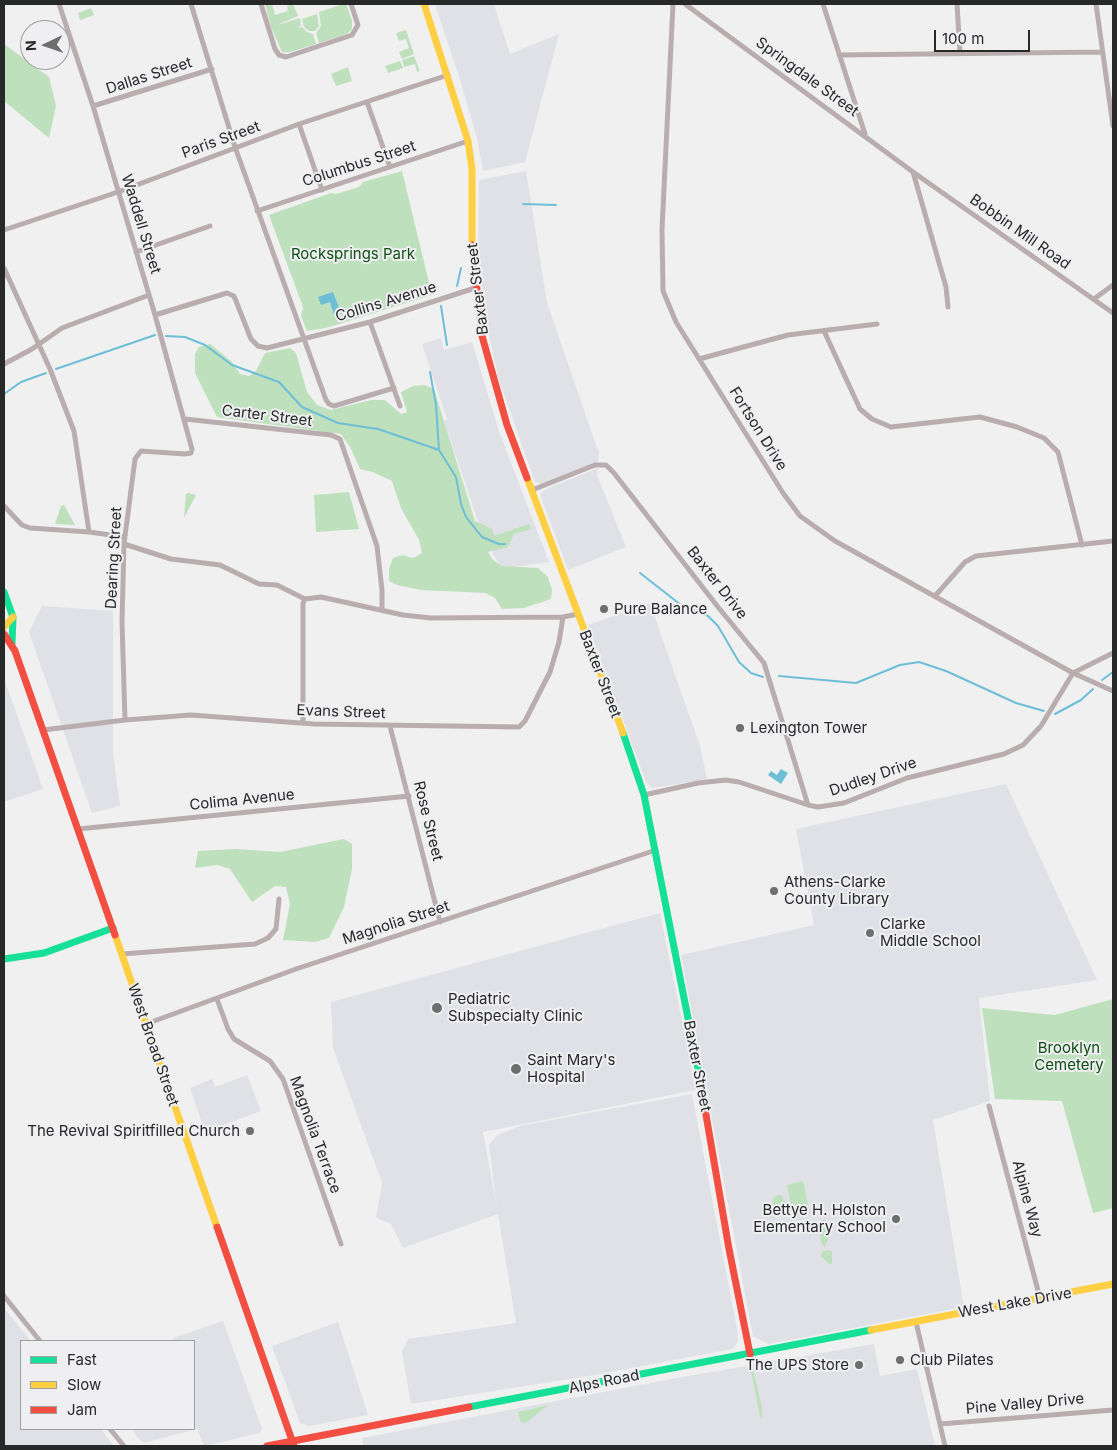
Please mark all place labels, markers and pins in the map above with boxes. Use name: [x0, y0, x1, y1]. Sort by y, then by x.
place label: Pure Balance: [614, 600, 707, 618]
marker: Pure Balance: [598, 603, 610, 615]
place label: Lexington Tower: [750, 719, 867, 737]
marker: Lexington Tower: [734, 722, 746, 734]
place label: Athens-Clarke County Library: [784, 873, 889, 908]
marker: Athens-Clarke County Library: [768, 885, 780, 897]
place label: Clarke Middle School: [880, 915, 981, 950]
marker: Clarke Middle School: [864, 927, 876, 939]
place label: Pediatric Subspecialty Clinic: [448, 990, 583, 1025]
marker: Pediatric Subspecialty Clinic: [430, 1001, 444, 1015]
place label: Saint Mary's Hospital: [527, 1051, 615, 1086]
marker: Saint Mary's Hospital: [509, 1062, 523, 1076]
place label: The Revival Spiritfilled Church: [27, 1122, 240, 1140]
marker: The Revival Spiritfilled Church: [244, 1125, 256, 1137]
place label: Bettye H. Holston Elementary School: [753, 1201, 886, 1236]
marker: Bettye H. Holston Elementary School: [890, 1213, 902, 1225]
place label: Club Pilates: [910, 1351, 994, 1369]
marker: Club Pilates: [894, 1354, 906, 1366]
place label: The UPS Store: [745, 1356, 849, 1374]
marker: The UPS Store: [853, 1359, 865, 1371]

